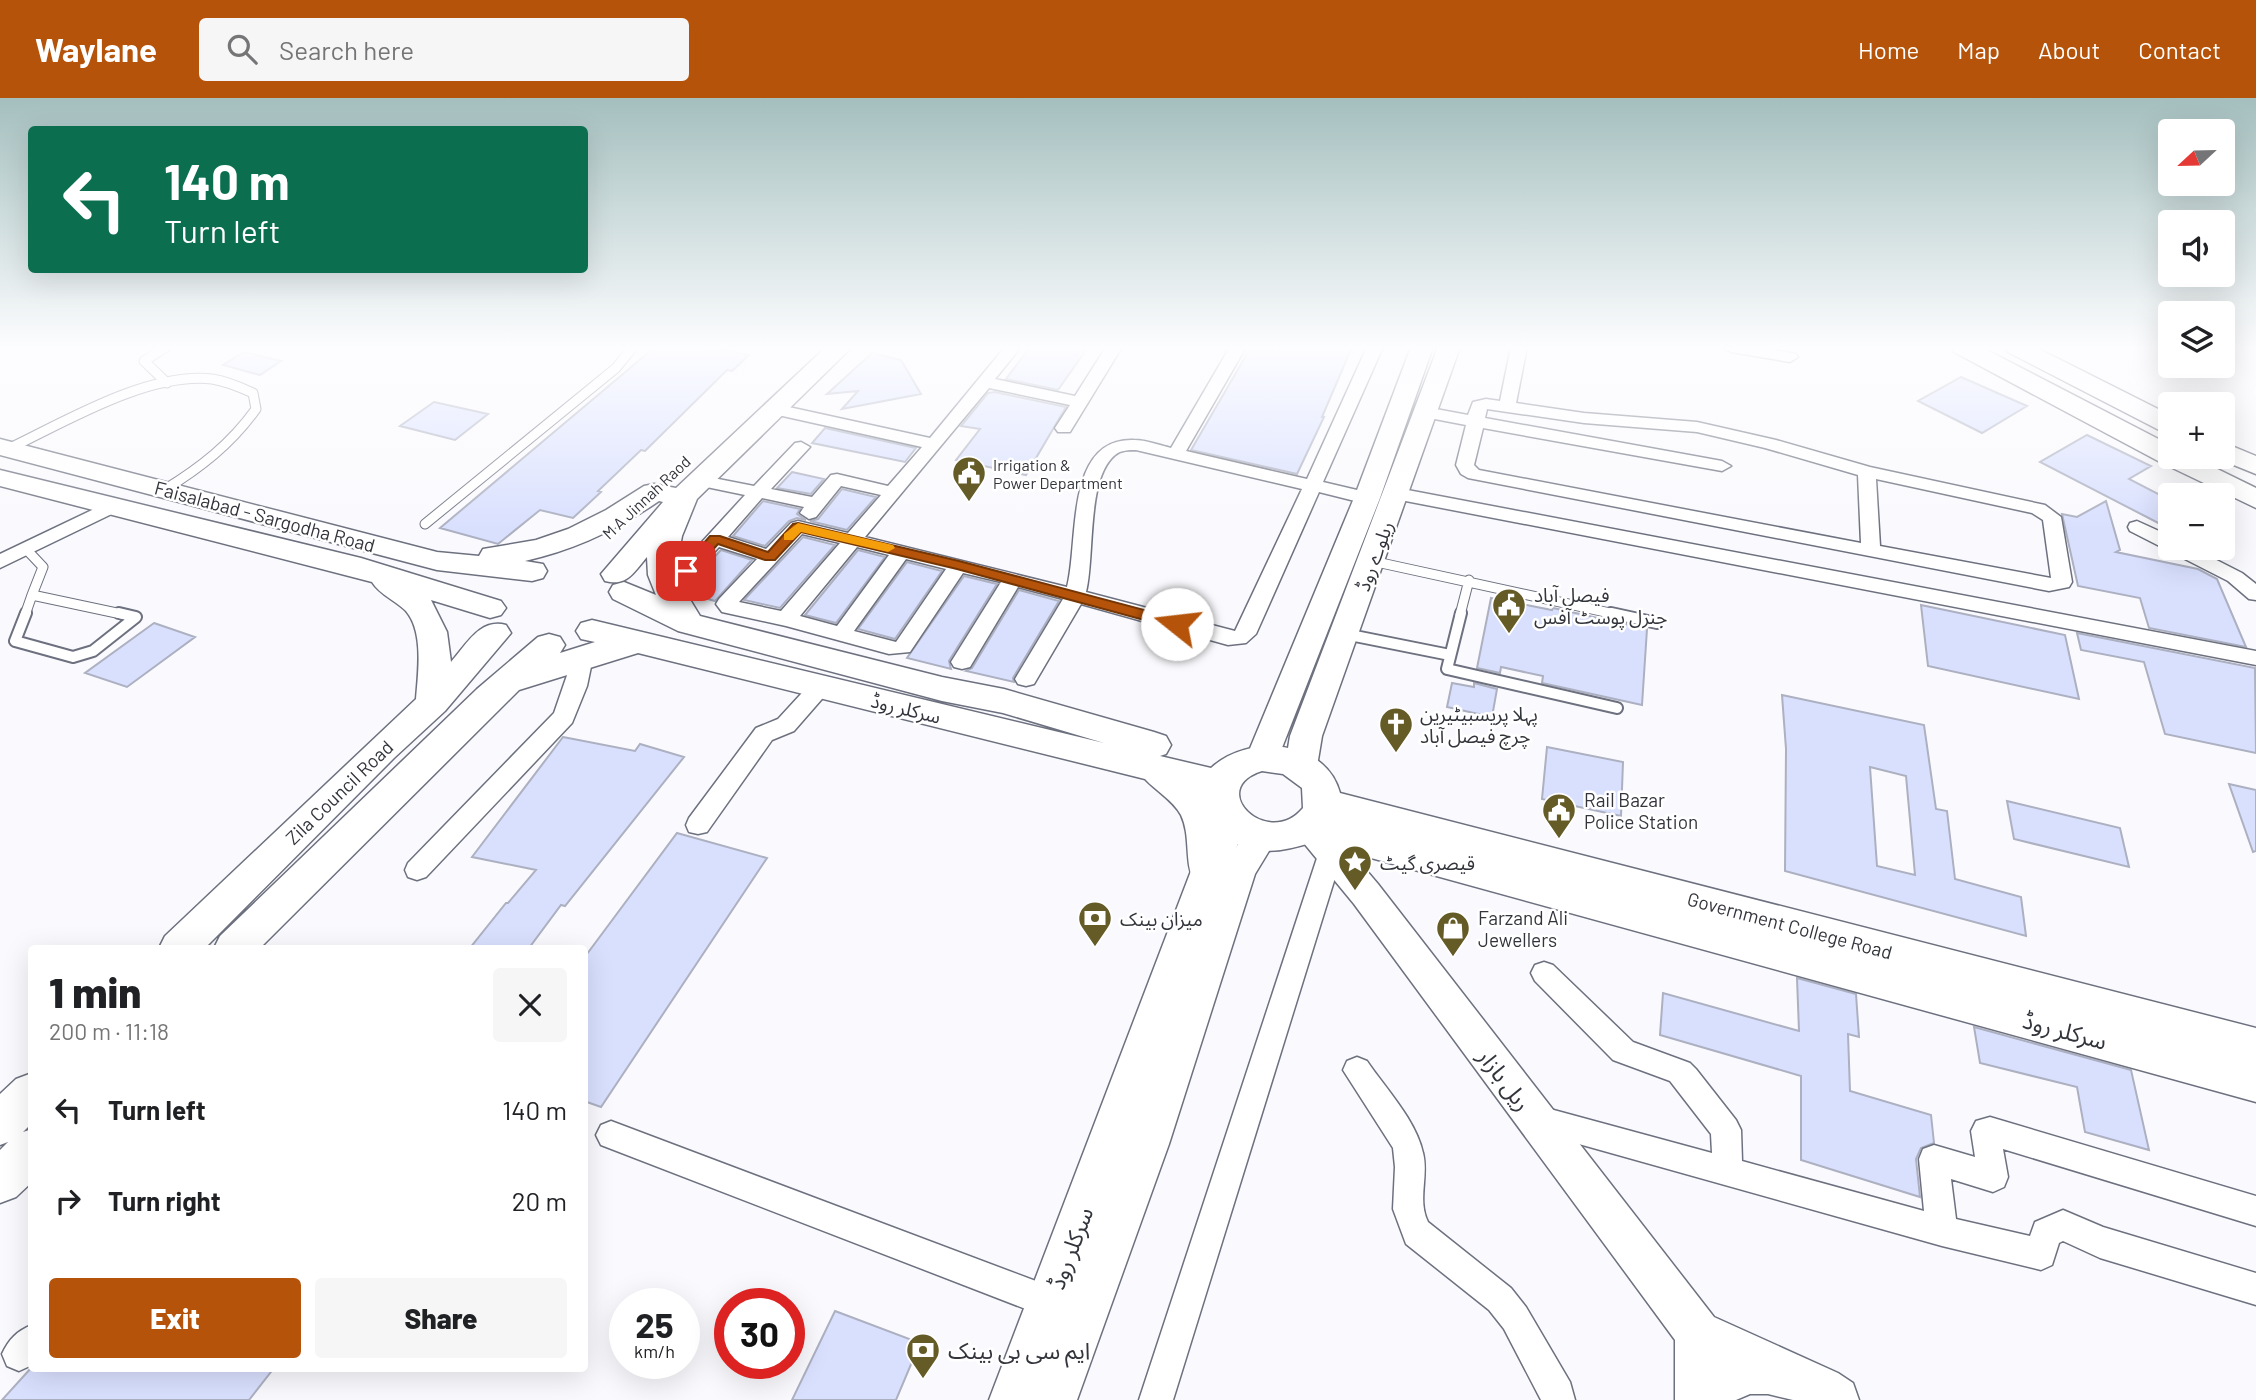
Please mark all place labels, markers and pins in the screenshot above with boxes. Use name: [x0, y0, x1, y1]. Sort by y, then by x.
public building icon: Irrigation & Power Department: [950, 454, 988, 503]
place label: Irrigation & Power Department: [993, 455, 1123, 492]
pin: [656, 541, 716, 601]
place label: فیصل آباد جنرل پوسٹ آفس: [1534, 583, 1667, 630]
public building icon: فیصل آباد جنرل پوسٹ آفس: [1490, 586, 1528, 635]
place label: پہلا پریسبیٹیرین چرچ فیصل آباد: [1420, 702, 1538, 750]
church icon: پہلا پریسبیٹیرین چرچ فیصل آباد: [1377, 705, 1415, 754]
place label: Rail Bazar Police Station: [1584, 788, 1698, 833]
public building icon: Rail Bazar Police Station: [1540, 791, 1578, 840]
place icon: قیصری گیٹ: [1336, 843, 1374, 892]
place label: قیصری گیٹ: [1380, 851, 1475, 875]
bank icon: میزان بینک: [1076, 899, 1114, 948]
place label: Farzand Ali Jewellers: [1478, 906, 1568, 951]
place label: میزان بینک: [1120, 907, 1203, 931]
shop icon: Farzand Ali Jewellers: [1434, 909, 1472, 958]
bank icon: ایم سی بی بینک: [904, 1331, 942, 1380]
place label: ایم سی بی بینک: [948, 1336, 1090, 1368]

